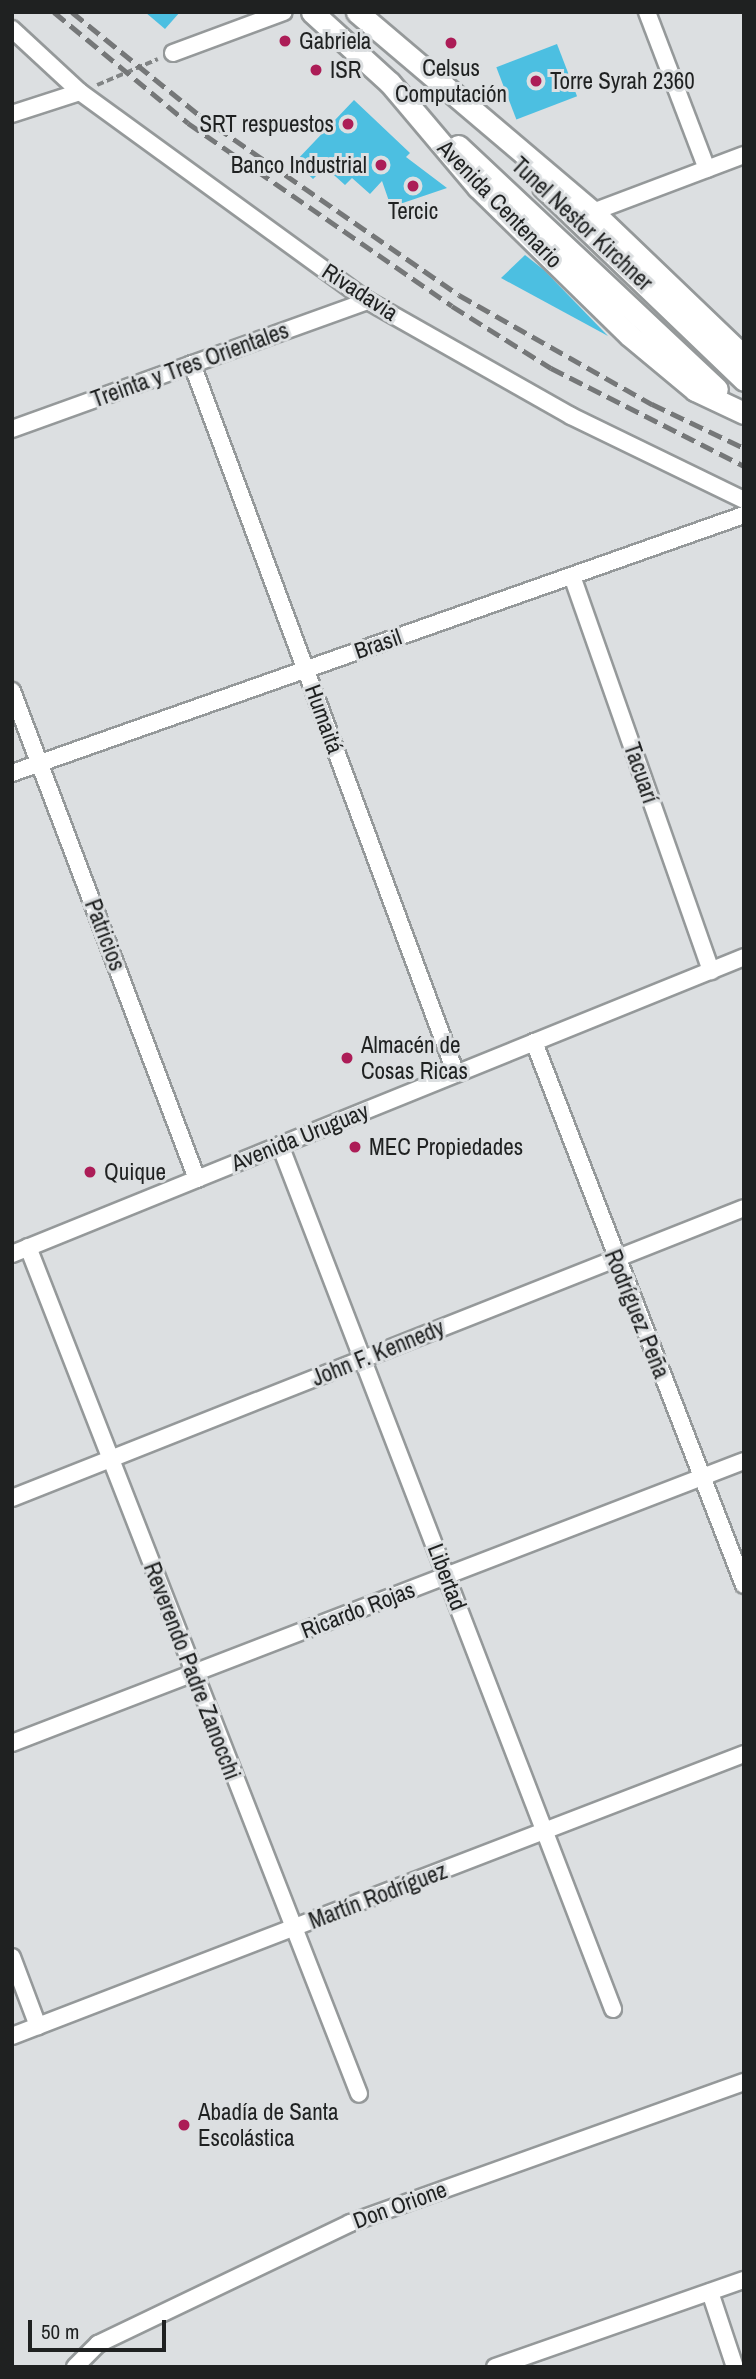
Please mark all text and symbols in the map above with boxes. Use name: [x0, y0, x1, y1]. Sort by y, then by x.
place label: Gabriela: [299, 27, 371, 55]
marker: Gabriela: [277, 33, 293, 49]
marker: Celsus Computación: [443, 35, 459, 51]
place label: Celsus Computación: [395, 54, 507, 108]
place label: ISR: [330, 56, 361, 84]
marker: ISR: [308, 62, 324, 78]
place label: Torre Syrah 2360: [550, 67, 695, 95]
marker: Torre Syrah 2360: [528, 73, 544, 89]
place label: SRT respuestos: [199, 110, 334, 138]
marker: SRT respuestos: [340, 116, 356, 132]
street label: Avenida Centenario: [432, 134, 568, 274]
place label: Banco Industrial: [231, 151, 367, 179]
street label: Tunel Nestor Kirchner: [506, 152, 658, 296]
marker: Banco Industrial: [373, 157, 389, 173]
marker: Tercic: [405, 178, 421, 194]
place label: Tercic: [388, 197, 438, 225]
street label: Rivadavia: [317, 257, 403, 327]
street label: Treinta y Tres Orientales: [87, 316, 293, 414]
street label: Brasil: [351, 623, 405, 665]
street label: Humaitá: [299, 681, 349, 757]
street label: Tacuarí: [618, 739, 664, 807]
street label: Patricios: [79, 895, 131, 975]
place label: Almacén de Cosas Ricas: [361, 1031, 468, 1085]
marker: Almacén de Cosas Ricas: [339, 1050, 355, 1066]
street label: Avenida Uruguay: [227, 1097, 373, 1177]
place label: MEC Propiedades: [369, 1133, 523, 1161]
marker: MEC Propiedades: [347, 1139, 363, 1155]
place label: Quique: [104, 1158, 166, 1186]
marker: Quique: [82, 1164, 98, 1180]
street label: Rodríguez Peña: [599, 1246, 675, 1382]
street label: John F. Kennedy: [308, 1314, 448, 1392]
street label: Libertad: [422, 1540, 472, 1614]
street label: Reverendo Padre Zanocchi: [138, 1558, 246, 1784]
street label: Ricardo Rojas: [297, 1576, 419, 1644]
street label: Martín Rodríguez: [305, 1857, 451, 1935]
place label: Abadía de Santa Escolástica: [198, 2098, 339, 2152]
marker: Abadía de Santa Escolástica: [176, 2117, 192, 2133]
street label: Don Orione: [349, 2175, 451, 2235]
scale bar: [32, 2306, 170, 2350]
text: 50 m: [41, 2317, 79, 2346]

